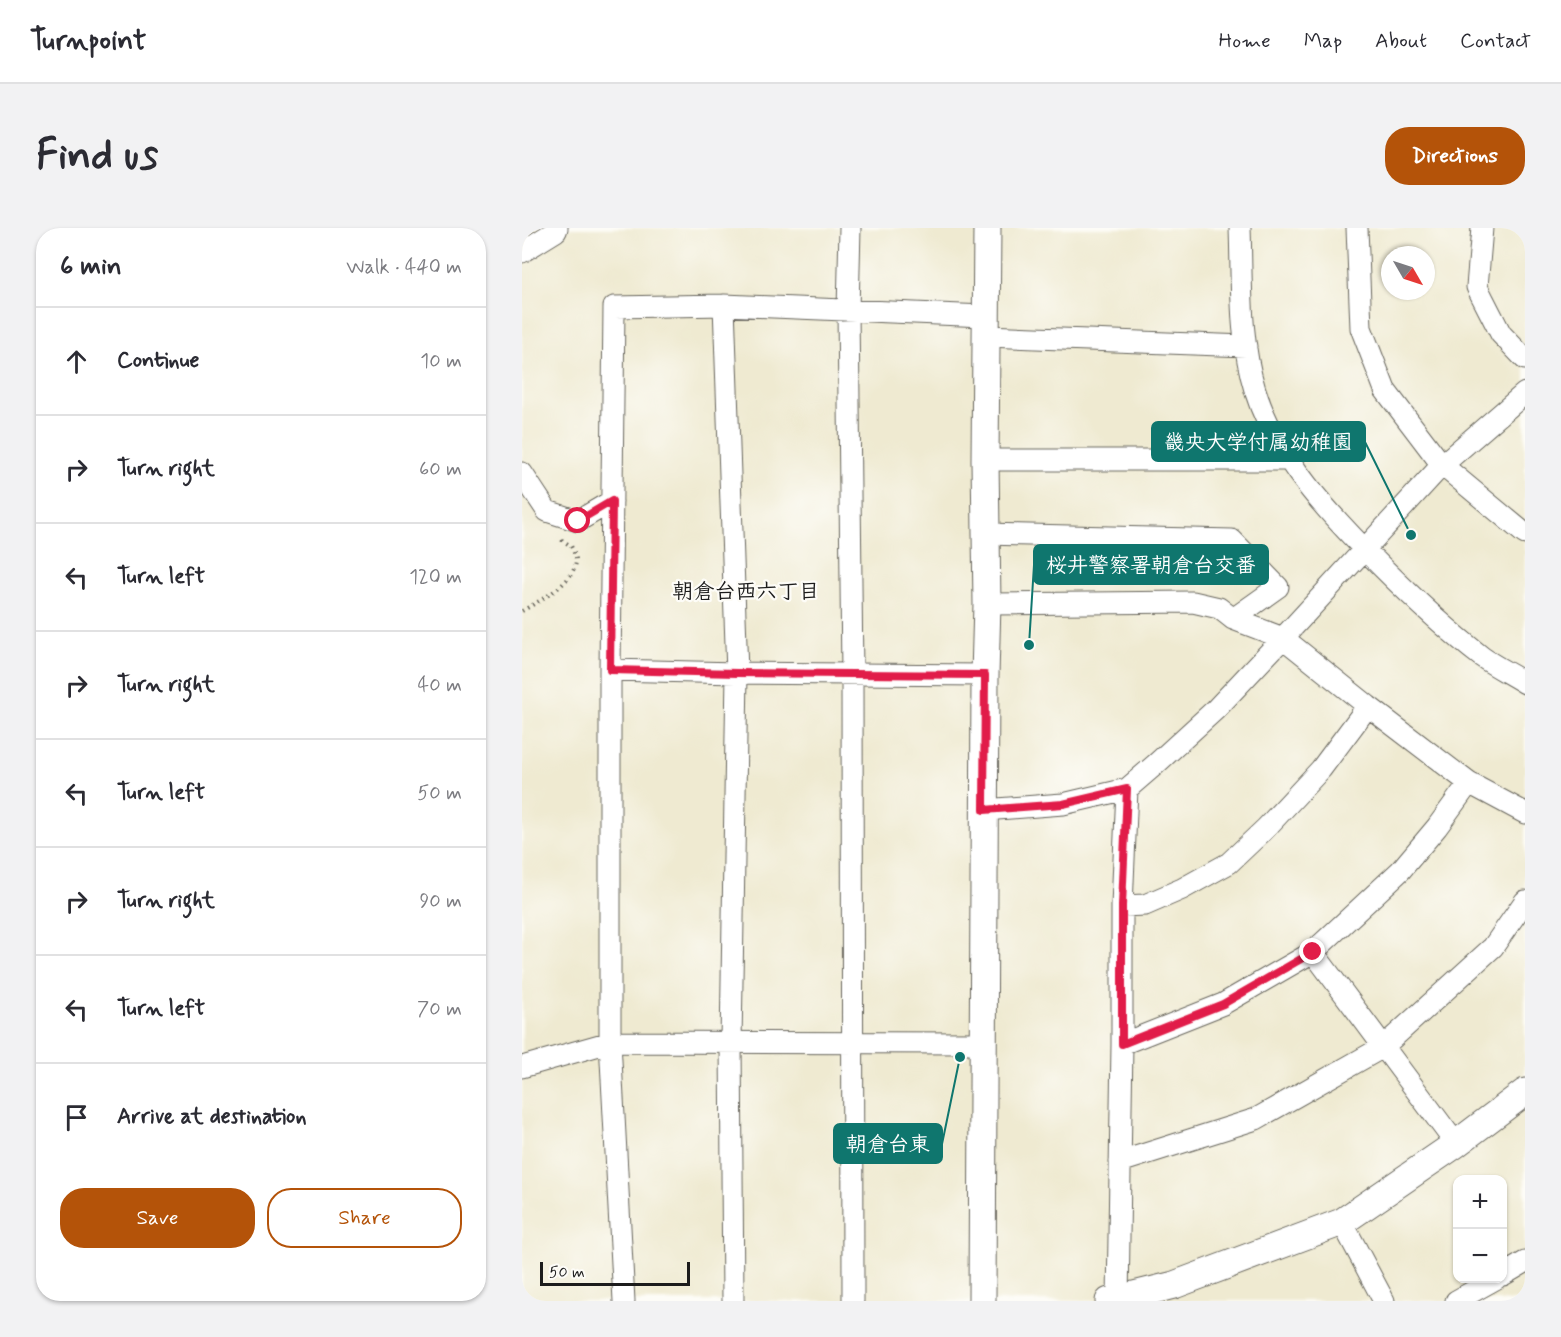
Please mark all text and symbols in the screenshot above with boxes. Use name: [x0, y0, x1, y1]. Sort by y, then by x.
text: Turnpoint: [30, 23, 146, 60]
text: Home: [1219, 27, 1271, 55]
text: Map: [1304, 27, 1342, 55]
text: About: [1375, 27, 1427, 55]
text: Contact: [1460, 27, 1531, 55]
button: Directions: [1385, 127, 1525, 185]
text: Find us: [36, 129, 158, 184]
north arrow: [1381, 246, 1435, 300]
text: 6 min: [60, 250, 122, 284]
text: Walk · 440 m: [346, 254, 462, 281]
icon: ahead: [60, 345, 93, 378]
text: Continue: [117, 347, 199, 375]
text: 10 m: [420, 348, 462, 375]
callout: 畿央大学付属幼稚園: [1152, 422, 1365, 461]
text: 畿央大学付属幼稚園: [1164, 429, 1353, 457]
icon: right: [60, 453, 93, 486]
text: Turn right: [117, 455, 215, 483]
text: 60 m: [419, 456, 462, 483]
route start: [564, 507, 590, 533]
callout: 桜井警察署朝倉台交番: [1034, 545, 1268, 584]
text: 桜井警察署朝倉台交番: [1046, 552, 1256, 580]
icon: left: [60, 561, 93, 594]
text: Turn left: [117, 563, 205, 591]
text: 120 m: [409, 564, 462, 591]
district label: 朝倉台西六丁目: [673, 578, 820, 606]
icon: right: [60, 669, 93, 702]
text: Turn right: [117, 671, 215, 699]
text: 40 m: [418, 672, 462, 699]
icon: left: [60, 777, 93, 810]
text: Turn left: [117, 779, 205, 807]
text: 50 m: [417, 780, 462, 807]
icon: right: [60, 885, 93, 918]
text: Turn right: [117, 887, 215, 915]
text: 90 m: [419, 888, 462, 915]
route end: [1299, 938, 1325, 964]
icon: left: [60, 993, 93, 1026]
text: Turn left: [117, 995, 205, 1023]
text: 70 m: [417, 996, 462, 1023]
icon: arrive: [60, 1101, 93, 1134]
text: Arrive at destination: [117, 1103, 307, 1131]
callout: 朝倉台東: [834, 1124, 942, 1163]
text: 朝倉台東: [846, 1131, 930, 1159]
map controls: [1453, 1175, 1507, 1283]
button: +: [1453, 1175, 1507, 1229]
button: Save: [60, 1188, 255, 1248]
button: Share: [267, 1188, 462, 1248]
button: −: [1453, 1229, 1507, 1283]
scale bar: [540, 1259, 690, 1286]
text: 50 m: [549, 1262, 585, 1283]

